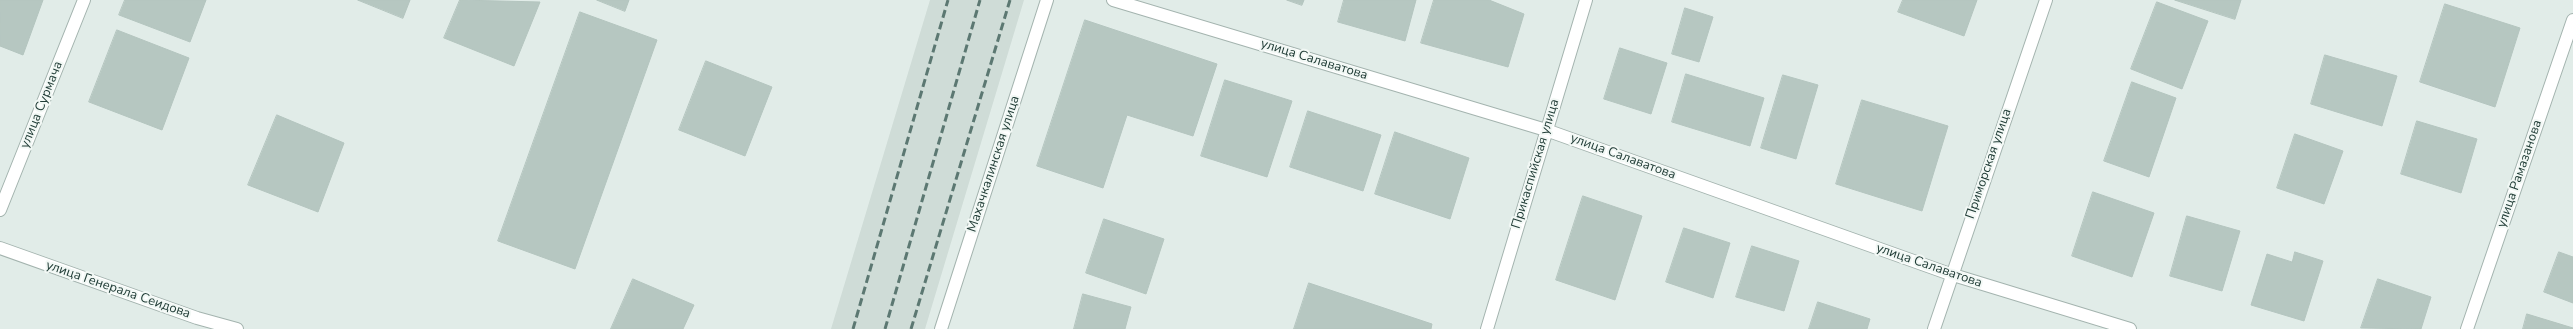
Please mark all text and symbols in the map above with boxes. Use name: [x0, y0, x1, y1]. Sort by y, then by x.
street label: улица Салаватова: [1259, 36, 1369, 84]
street label: улица Сурмача: [17, 59, 67, 151]
street label: Махачкалинская улица: [965, 94, 1023, 234]
street label: Прикаспийская улица: [1509, 97, 1563, 231]
street label: Приморская улица: [1963, 107, 2015, 221]
street label: улица Рамазанова: [2494, 118, 2546, 230]
street label: улица Салаватова: [1568, 131, 1678, 183]
street label: улица Салаватова: [1874, 241, 1984, 291]
street label: улица Генерала Сеидова: [44, 258, 192, 322]

